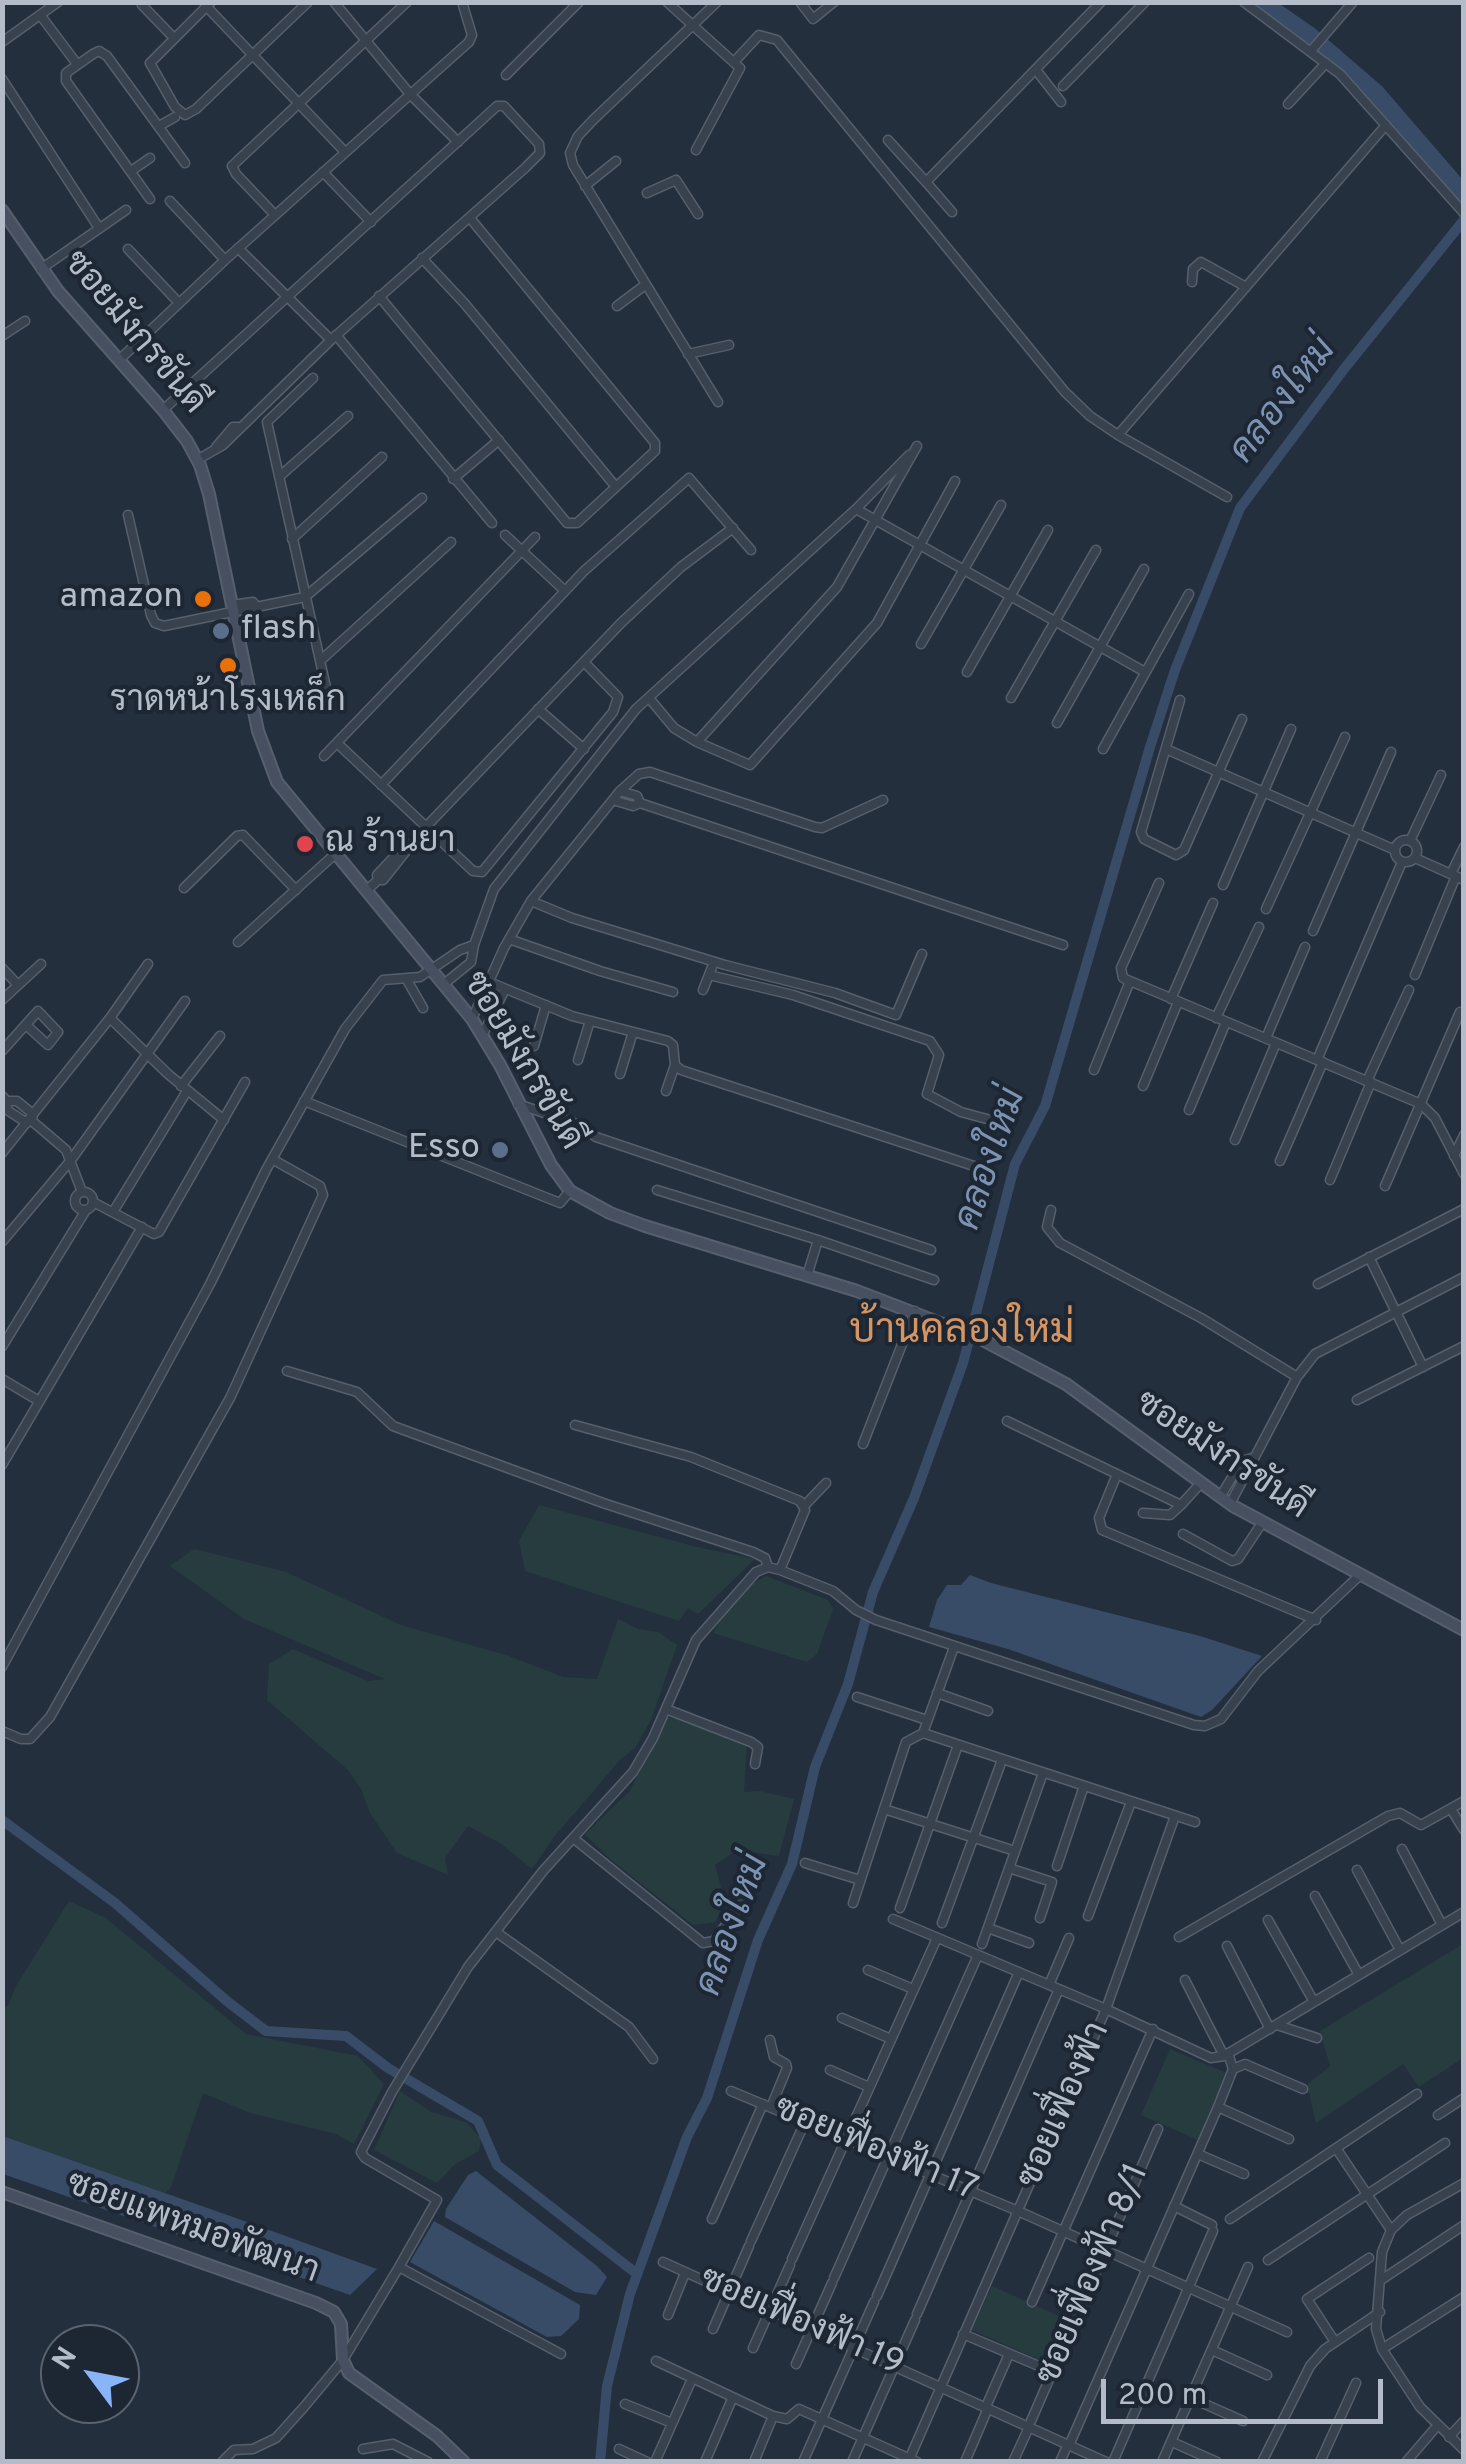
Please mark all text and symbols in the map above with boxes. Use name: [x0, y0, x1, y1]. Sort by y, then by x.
street label: ซอยมังกรขันดี: [53, 244, 213, 424]
water label: คลองใหม่: [1222, 330, 1348, 474]
place label: amazon: [60, 578, 183, 620]
marker: amazon: [192, 588, 214, 610]
place label: flash: [241, 610, 316, 652]
marker: flash: [210, 620, 232, 642]
marker: ราดหน้าโรงเหล็ก: [217, 655, 239, 677]
place label: ราดหน้าโรงเหล็ก: [110, 682, 346, 724]
place label: ณ ร้านยา: [325, 823, 456, 865]
marker: ณ ร้านยา: [294, 833, 316, 855]
street label: ซอยมังกรขันดี: [451, 965, 591, 1159]
water label: คลองใหม่: [948, 1083, 1038, 1237]
place label: Esso: [408, 1129, 480, 1171]
marker: Esso: [489, 1139, 511, 1161]
district label: บ้านคลองใหม่: [850, 1310, 1074, 1358]
street label: ซอยมังกรขันดี: [1126, 1384, 1316, 1530]
water label: คลองใหม่: [688, 1849, 782, 2003]
street label: ซอยเฟื่องฟ้า: [1011, 2017, 1121, 2195]
street label: ซอยเฟื่องฟ้า 17: [767, 2089, 983, 2213]
street label: ซอยเฟื่องฟ้า 8/1: [1030, 2158, 1160, 2392]
street label: ซอยแพหมอพัฒนา: [60, 2165, 324, 2295]
street label: ซอยเฟื่องฟ้า 19: [692, 2260, 910, 2388]
north arrow: [40, 2324, 140, 2424]
text: N: [46, 2341, 87, 2377]
scale bar: [1106, 2359, 1388, 2421]
text: 200 m: [1118, 2378, 1207, 2415]

